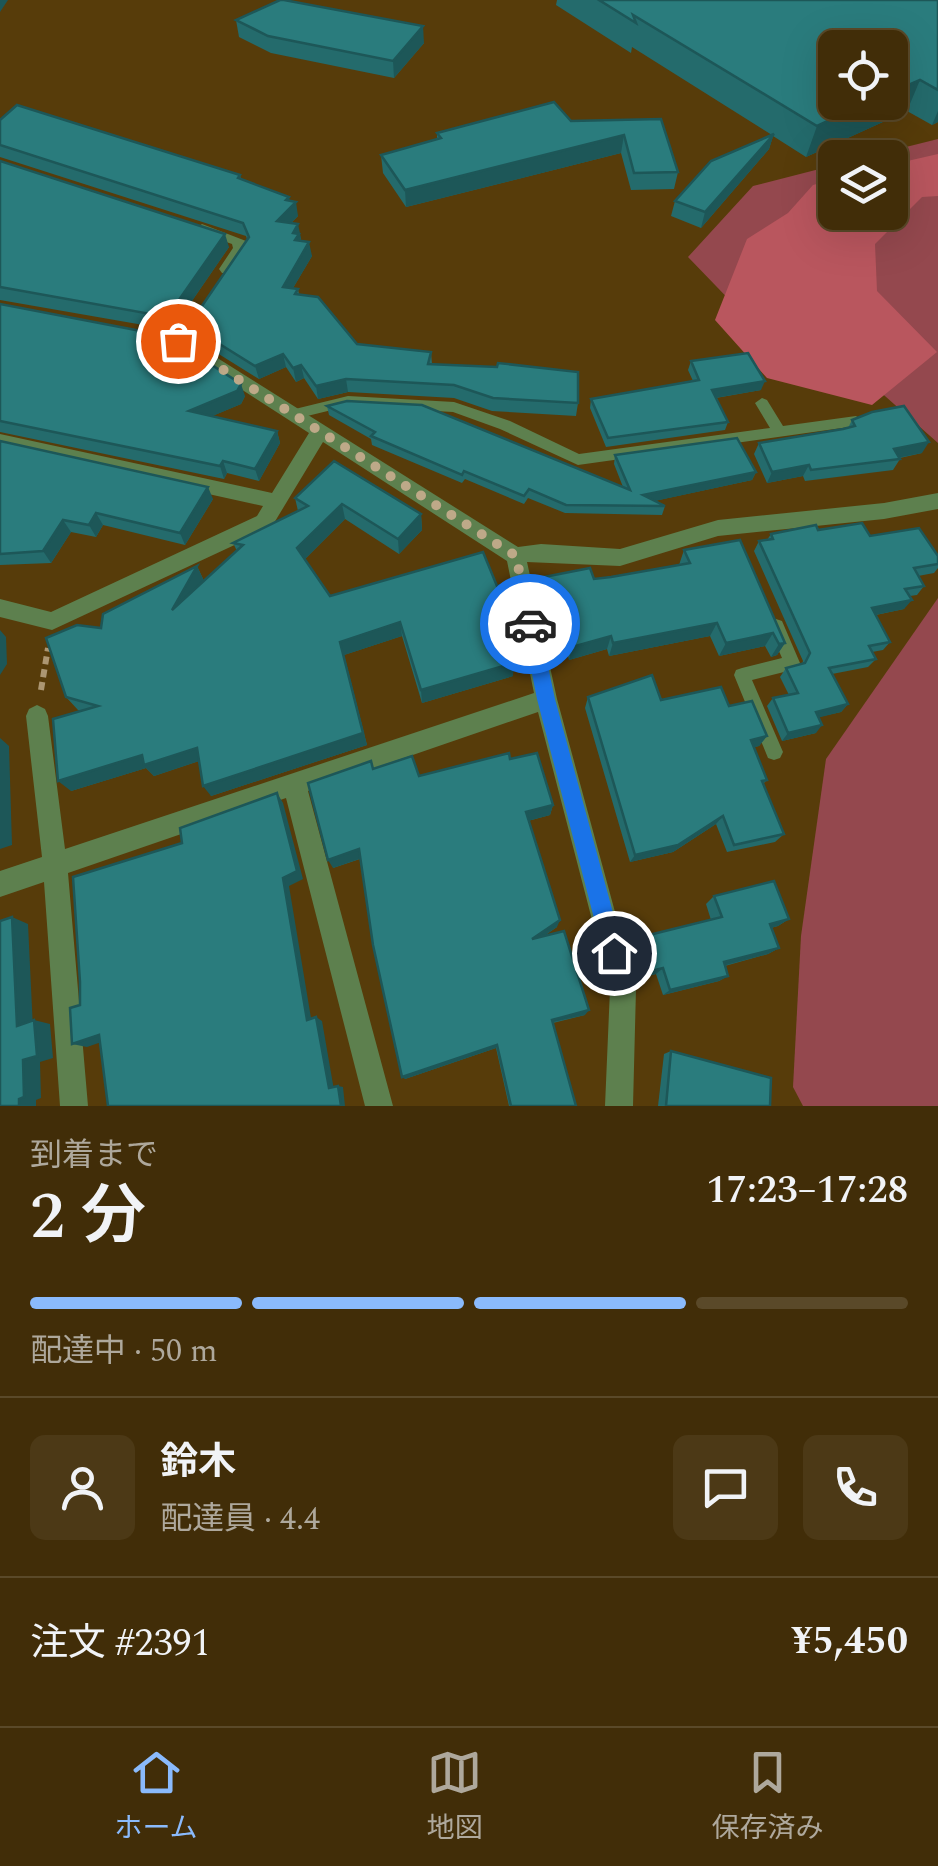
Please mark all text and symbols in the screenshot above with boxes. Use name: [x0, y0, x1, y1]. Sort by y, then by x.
map controls: [818, 30, 908, 230]
button: locate: [818, 30, 908, 120]
button: layers: [818, 140, 908, 230]
pin: [136, 299, 221, 384]
icon: bag: [151, 314, 206, 369]
courier: [480, 574, 580, 674]
icon: car: [503, 597, 558, 652]
pin: [572, 911, 657, 996]
icon: home: [587, 926, 642, 981]
text: 到着まで: [30, 1131, 158, 1180]
text: 17:23–17:28: [706, 1162, 908, 1220]
text: 2 分: [30, 1168, 146, 1267]
text: 配達中 · 50 m: [30, 1327, 218, 1376]
text: 鈴木: [160, 1434, 236, 1492]
button: person: [30, 1435, 135, 1540]
button: chat: [673, 1435, 778, 1540]
button: phone: [803, 1435, 908, 1540]
text: 配達員 · 4.4: [160, 1495, 320, 1544]
text: ¥5,450: [791, 1613, 908, 1671]
text: 注文 #2391: [30, 1615, 211, 1673]
tab: ホーム: [114, 1745, 198, 1850]
tab: 地図: [427, 1745, 483, 1850]
tab: 保存済み: [711, 1745, 824, 1850]

